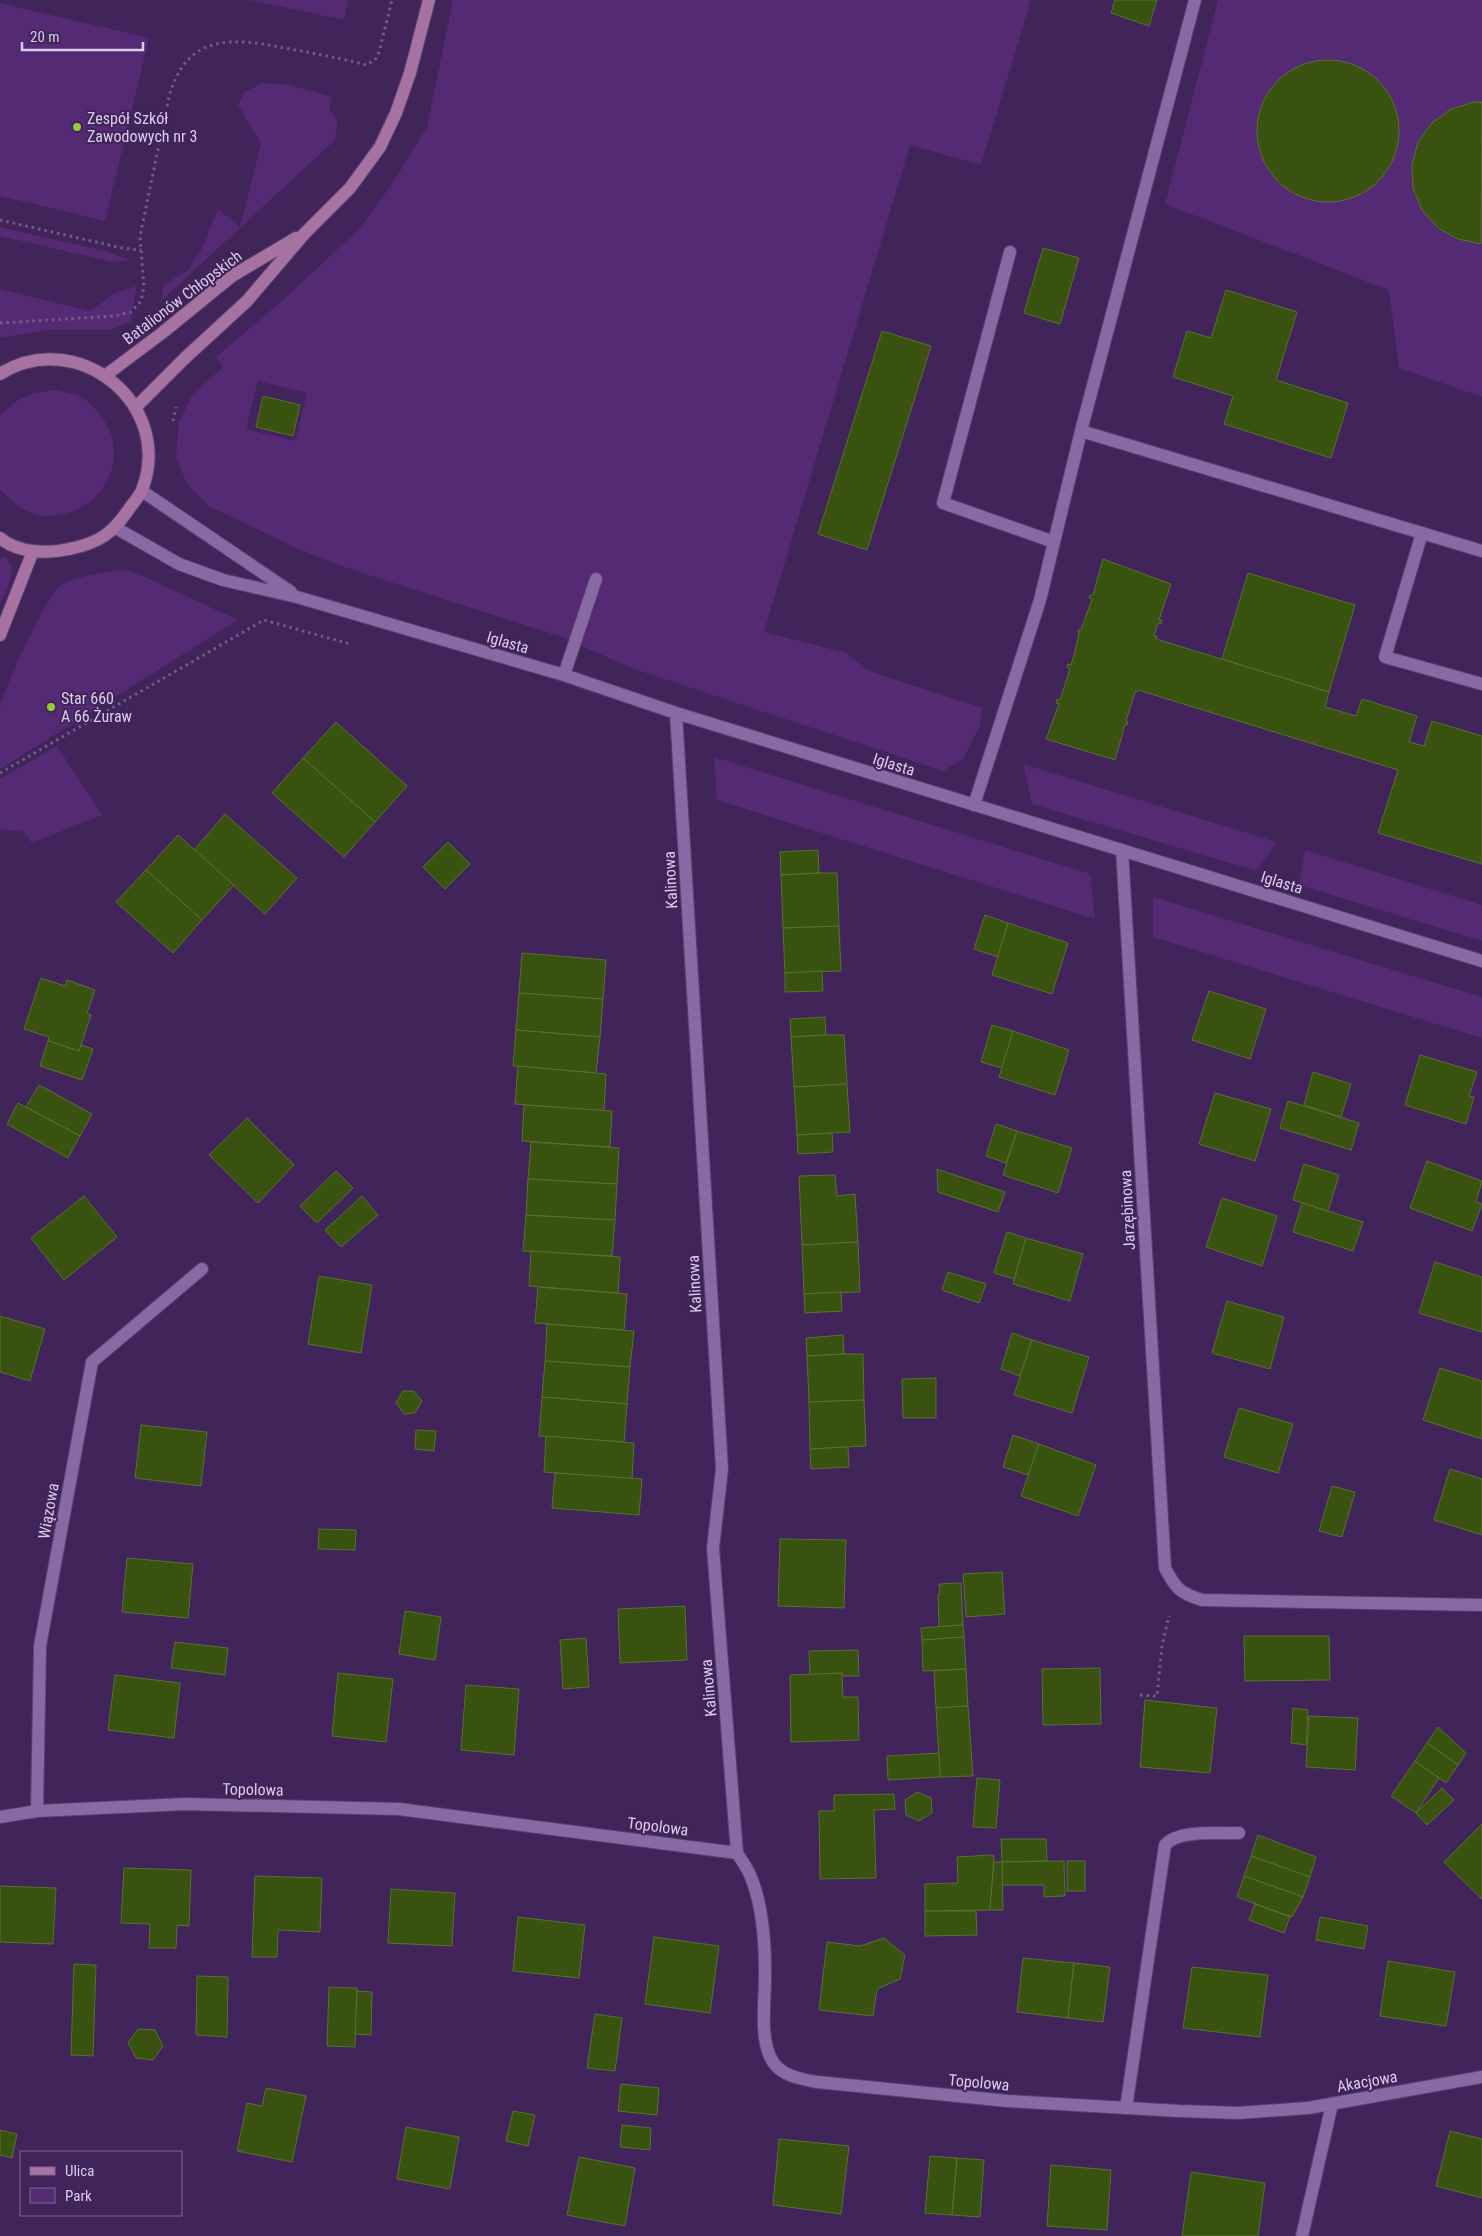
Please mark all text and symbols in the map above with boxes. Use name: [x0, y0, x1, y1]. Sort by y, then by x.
scale bar: [22, 20, 144, 52]
text: 20 m: [30, 28, 60, 46]
place label: Zespół Szkół Zawodowych nr 3: [87, 109, 197, 146]
marker: Zespół Szkół Zawodowych nr 3: [71, 121, 83, 133]
street label: Batalionów Chłopskich: [119, 246, 246, 348]
street label: Iglasta: [485, 627, 531, 658]
place label: Star 660 A 66 Żuraw: [61, 689, 132, 726]
marker: Star 660 A 66 Żuraw: [45, 701, 57, 713]
street label: Iglasta: [871, 749, 917, 780]
street label: Kalinowa: [660, 851, 681, 909]
street label: Iglasta: [1259, 867, 1305, 898]
street label: Jarzębinowa: [1116, 1169, 1139, 1250]
street label: Kalinowa: [684, 1255, 705, 1313]
street label: Wiązowa: [34, 1482, 63, 1541]
street label: Kalinowa: [697, 1658, 720, 1717]
street label: Topolowa: [222, 1779, 284, 1800]
street label: Topolowa: [626, 1813, 690, 1840]
street label: Akacjowa: [1335, 2067, 1399, 2096]
street label: Topolowa: [948, 2070, 1010, 2095]
legend: [20, 2151, 182, 2216]
text: Ulica: [65, 2162, 94, 2180]
text: Park: [65, 2187, 92, 2205]

